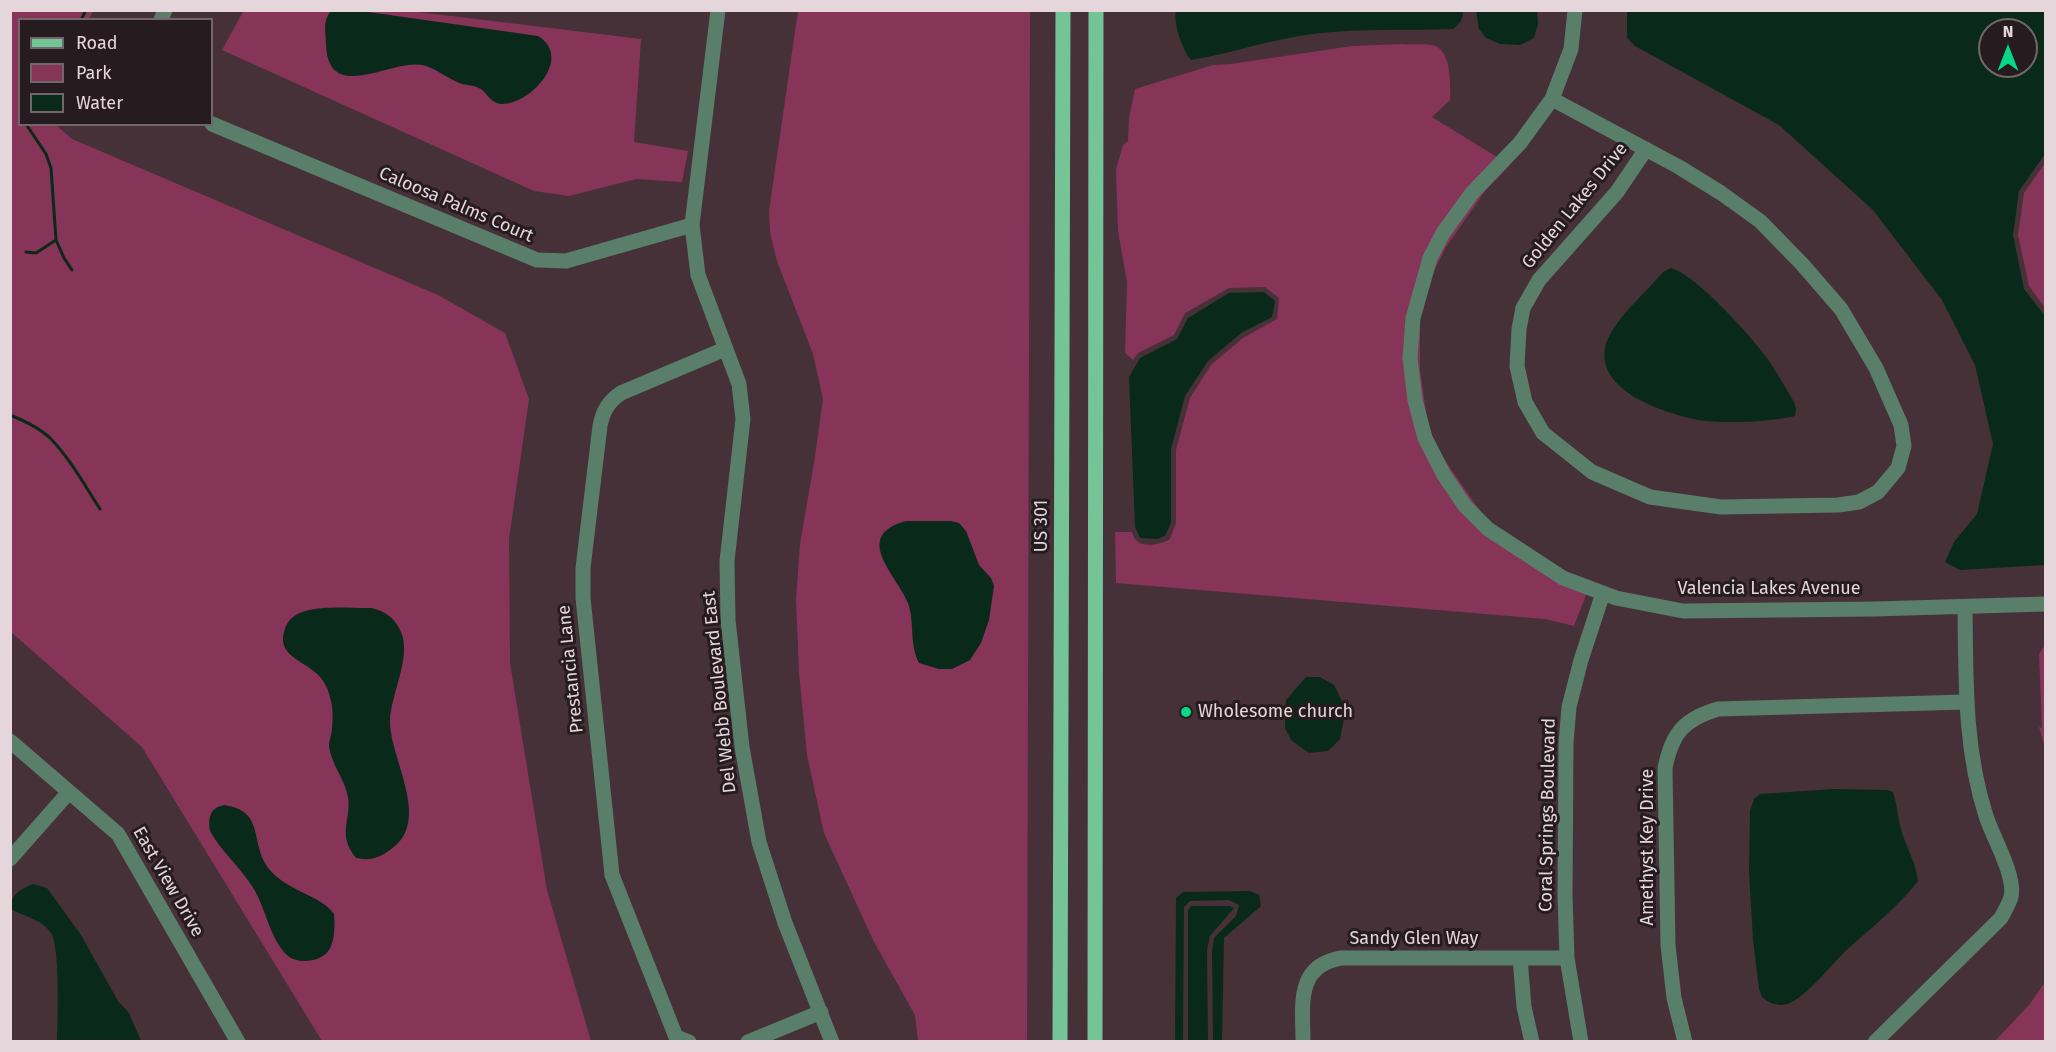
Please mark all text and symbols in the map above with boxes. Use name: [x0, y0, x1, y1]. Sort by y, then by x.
legend: [18, 18, 213, 126]
north arrow: [1978, 18, 2038, 78]
text: N: [2003, 22, 2013, 41]
text: Road: [76, 32, 118, 54]
text: Park: [76, 62, 111, 84]
text: Water: [76, 92, 123, 114]
street label: Golden Lakes Drive: [1518, 139, 1632, 273]
street label: Caloosa Palms Court: [376, 163, 536, 247]
street label: US 301: [1031, 500, 1053, 552]
street label: Valencia Lakes Avenue: [1677, 578, 1861, 600]
street label: Del Webb Boulevard East: [699, 590, 741, 794]
street label: Prestancia Lane: [554, 604, 588, 734]
place label: Wholesome church: [1198, 701, 1353, 723]
marker: Wholesome church: [1179, 705, 1193, 719]
street label: Coral Springs Boulevard: [1536, 718, 1560, 912]
street label: Amethyst Key Drive: [1637, 769, 1659, 925]
street label: East View Drive: [128, 823, 208, 941]
street label: Sandy Glen Way: [1350, 928, 1478, 950]

